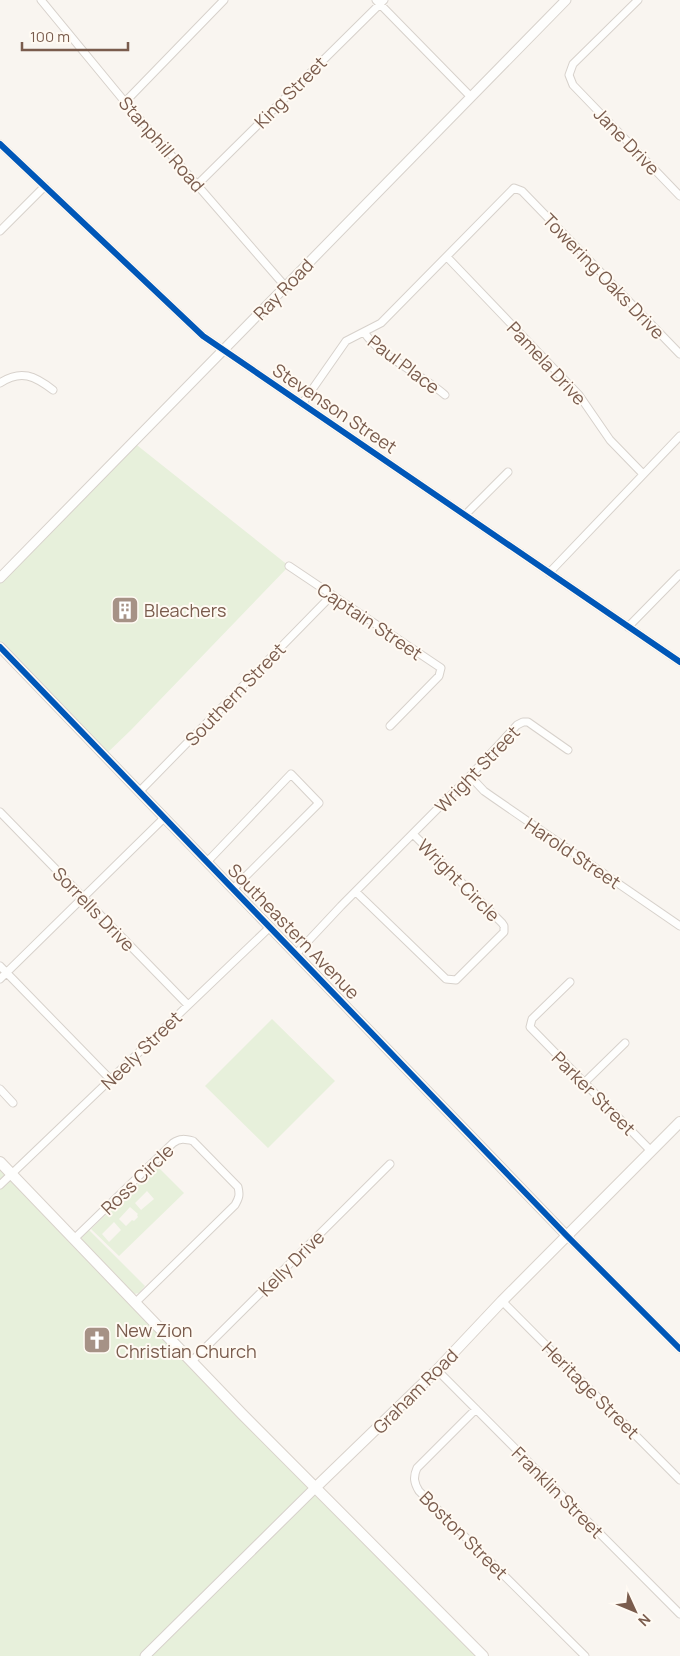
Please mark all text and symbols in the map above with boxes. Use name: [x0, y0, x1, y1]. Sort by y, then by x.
scale bar: [22, 20, 129, 52]
text: 100 m: [30, 26, 70, 47]
street label: King Street: [249, 51, 331, 133]
street label: Stanphill Road: [114, 91, 210, 197]
street label: Jane Drive: [589, 102, 665, 180]
street label: Towering Oaks Drive: [538, 208, 670, 344]
street label: Ray Road: [248, 253, 318, 325]
street label: Pamela Drive: [502, 316, 592, 410]
street label: Paul Place: [363, 329, 445, 399]
street label: Stevenson Street: [268, 357, 402, 459]
street label: Captain Street: [313, 577, 427, 665]
building icon: Bleachers: [110, 595, 140, 625]
place label: Bleachers: [144, 598, 226, 622]
street label: Southern Street: [180, 637, 290, 751]
street label: Wright Street: [429, 720, 525, 818]
street label: Harold Street: [520, 812, 626, 894]
street label: Wright Circle: [413, 834, 505, 926]
street label: Southeastern Avenue: [223, 858, 365, 1004]
street label: Sorrells Drive: [48, 862, 140, 956]
street label: Neely Street: [95, 1005, 187, 1095]
street label: Parker Street: [547, 1046, 641, 1140]
street label: Ross Circle: [95, 1138, 179, 1220]
street label: Kelly Drive: [253, 1225, 329, 1301]
place label: New Zion Christian Church: [116, 1318, 257, 1363]
church icon: New Zion Christian Church: [82, 1325, 112, 1355]
street label: Heritage Street: [537, 1336, 645, 1444]
street label: Graham Road: [367, 1343, 463, 1439]
street label: Franklin Street: [507, 1441, 609, 1543]
street label: Boston Street: [415, 1486, 513, 1584]
north arrow: [610, 1586, 660, 1636]
text: N: [634, 1610, 655, 1631]

